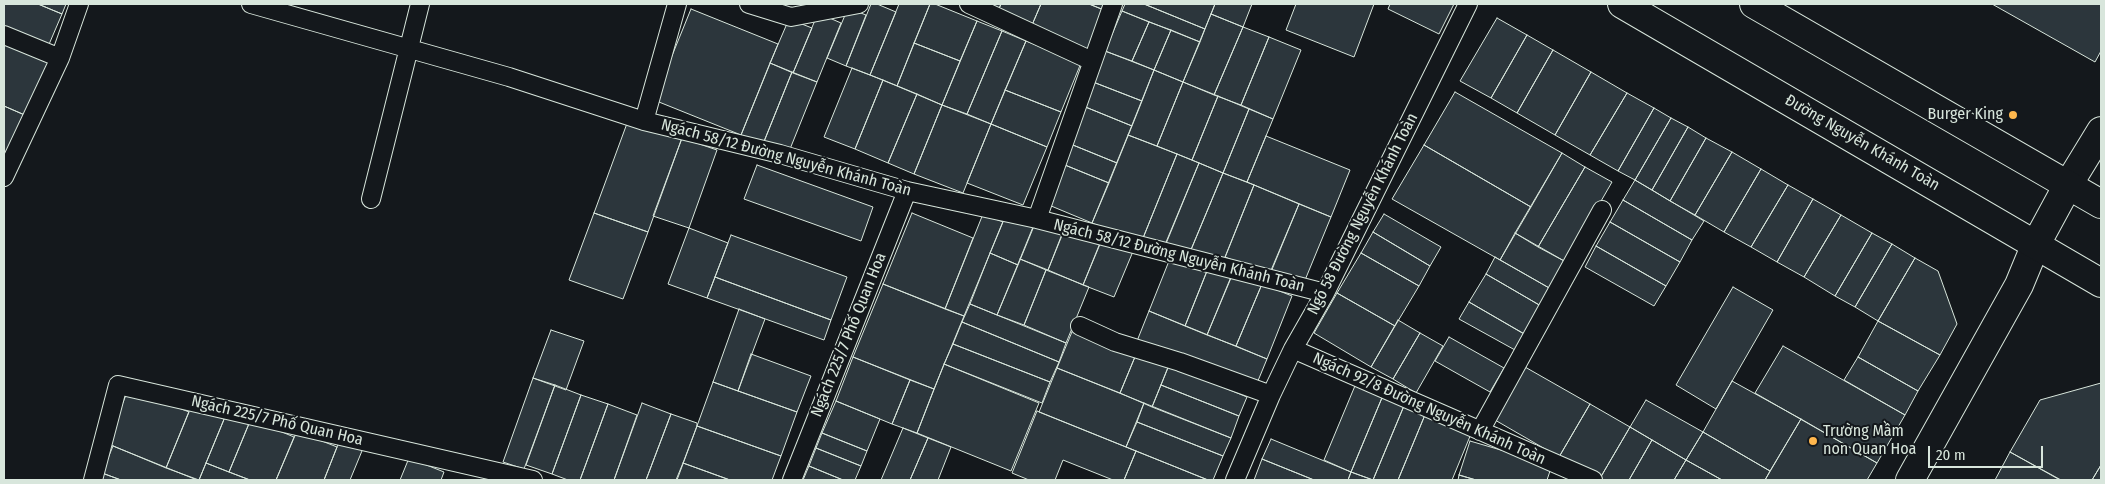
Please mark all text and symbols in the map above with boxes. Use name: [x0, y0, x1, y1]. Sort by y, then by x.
street label: Đường Nguyễn Khánh Toàn: [1781, 91, 1943, 195]
place label: Burger King: [1928, 105, 2003, 125]
marker: Burger King: [2007, 109, 2019, 121]
street label: Ngõ 58 Đường Nguyễn Khánh Toàn: [1304, 110, 1422, 318]
street label: Ngách 58/12 Đường Nguyễn Khánh Toàn: [659, 115, 913, 201]
street label: Ngách 58/12 Đường Nguyễn Khánh Toàn: [1051, 215, 1307, 297]
street label: Ngách 225/7 Phố Quan Hoa: [807, 250, 891, 420]
street label: Ngách 92/8 Đường Nguyễn Khánh Toàn: [1310, 349, 1548, 469]
street label: Ngách 225/7 Phố Quan Hoa: [189, 392, 365, 450]
place label: Trường Mầm non Quan Hoa: [1823, 422, 1916, 460]
marker: Trường Mầm non Quan Hoa: [1807, 435, 1819, 447]
scale bar: [1930, 436, 2045, 468]
text: 20 m: [1936, 446, 1966, 464]

